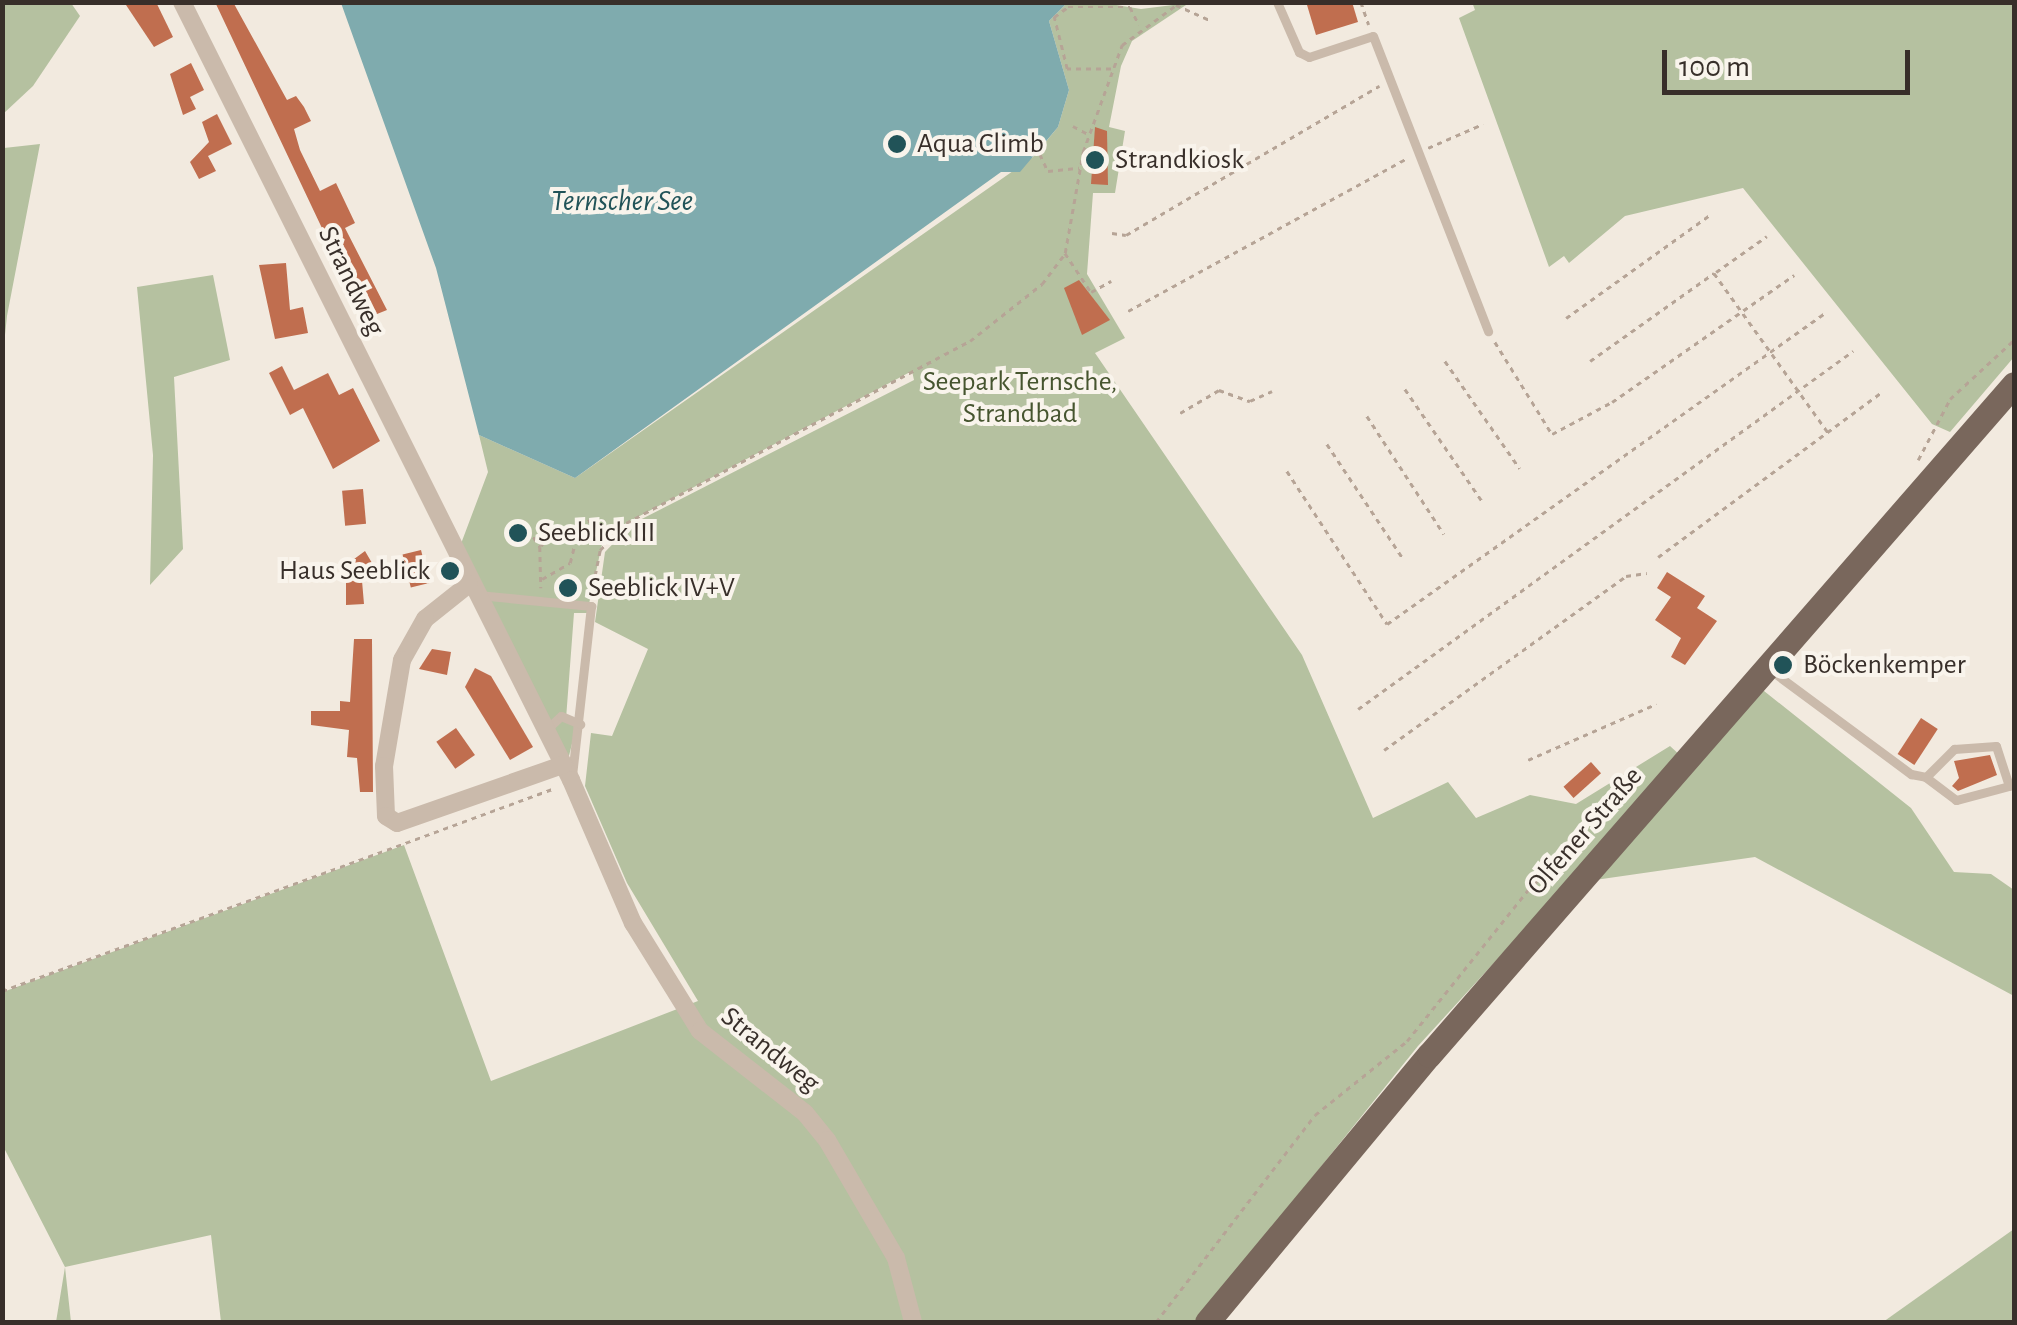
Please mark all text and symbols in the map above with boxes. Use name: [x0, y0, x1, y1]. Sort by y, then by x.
scale bar: [1667, 30, 1914, 92]
text: 100 m: [1679, 52, 1750, 82]
place label: Aqua Climb: [917, 127, 1044, 161]
marker: Aqua Climb: [886, 133, 908, 155]
place label: Strandkiosk: [1115, 143, 1244, 177]
marker: Strandkiosk: [1084, 149, 1106, 171]
water label: Ternscher See: [551, 183, 693, 219]
street label: Strandweg: [310, 221, 392, 341]
park label: Seepark Ternsche, Strandbad: [923, 365, 1117, 431]
place label: Seeblick III: [538, 516, 655, 550]
marker: Seeblick III: [507, 522, 529, 544]
place label: Haus Seeblick: [279, 554, 430, 588]
marker: Haus Seeblick: [439, 560, 461, 582]
place label: Seeblick IV+V: [588, 571, 735, 605]
marker: Seeblick IV+V: [557, 577, 579, 599]
place label: Böckenkemper: [1803, 648, 1966, 682]
marker: Böckenkemper: [1772, 654, 1794, 676]
street label: Olfener Straße: [1520, 760, 1650, 902]
street label: Strandweg: [714, 1000, 826, 1100]

